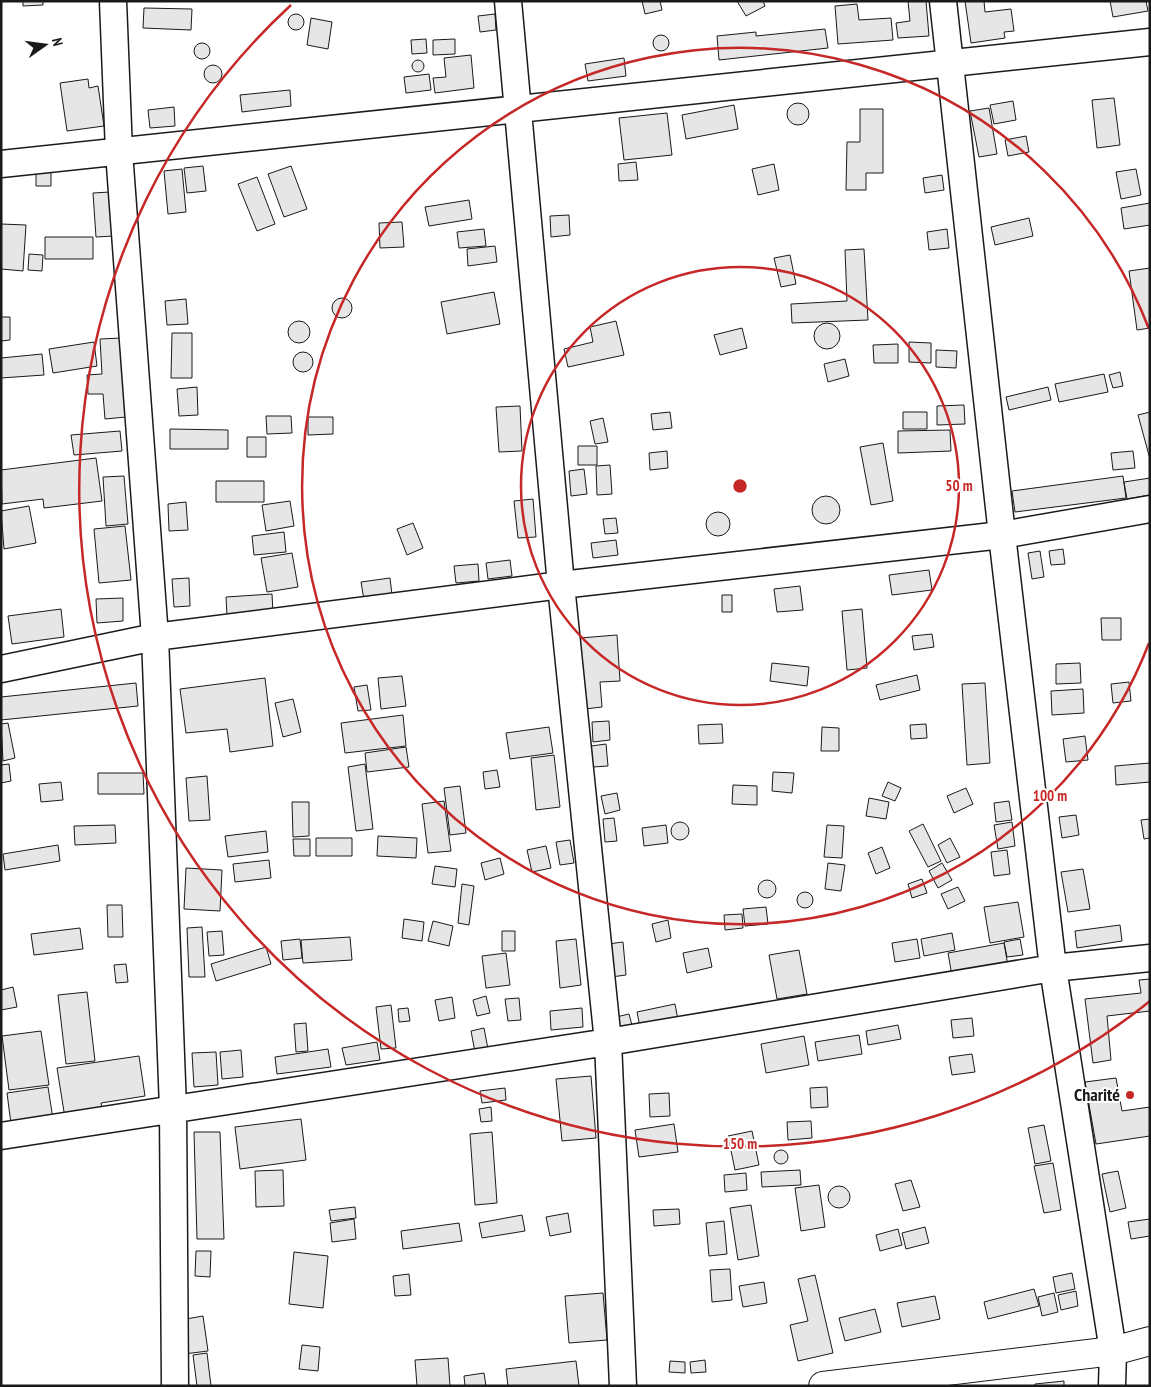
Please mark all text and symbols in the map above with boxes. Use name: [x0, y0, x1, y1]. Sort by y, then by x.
north arrow: [20, 20, 70, 70]
text: N: [48, 36, 67, 48]
text: 50 m: [945, 476, 973, 495]
centre of rings: [731, 477, 749, 495]
text: 100 m: [1033, 786, 1067, 805]
place label: Charité: [1074, 1083, 1120, 1106]
marker: Charité: [1124, 1089, 1136, 1101]
text: 150 m: [723, 1134, 757, 1153]

